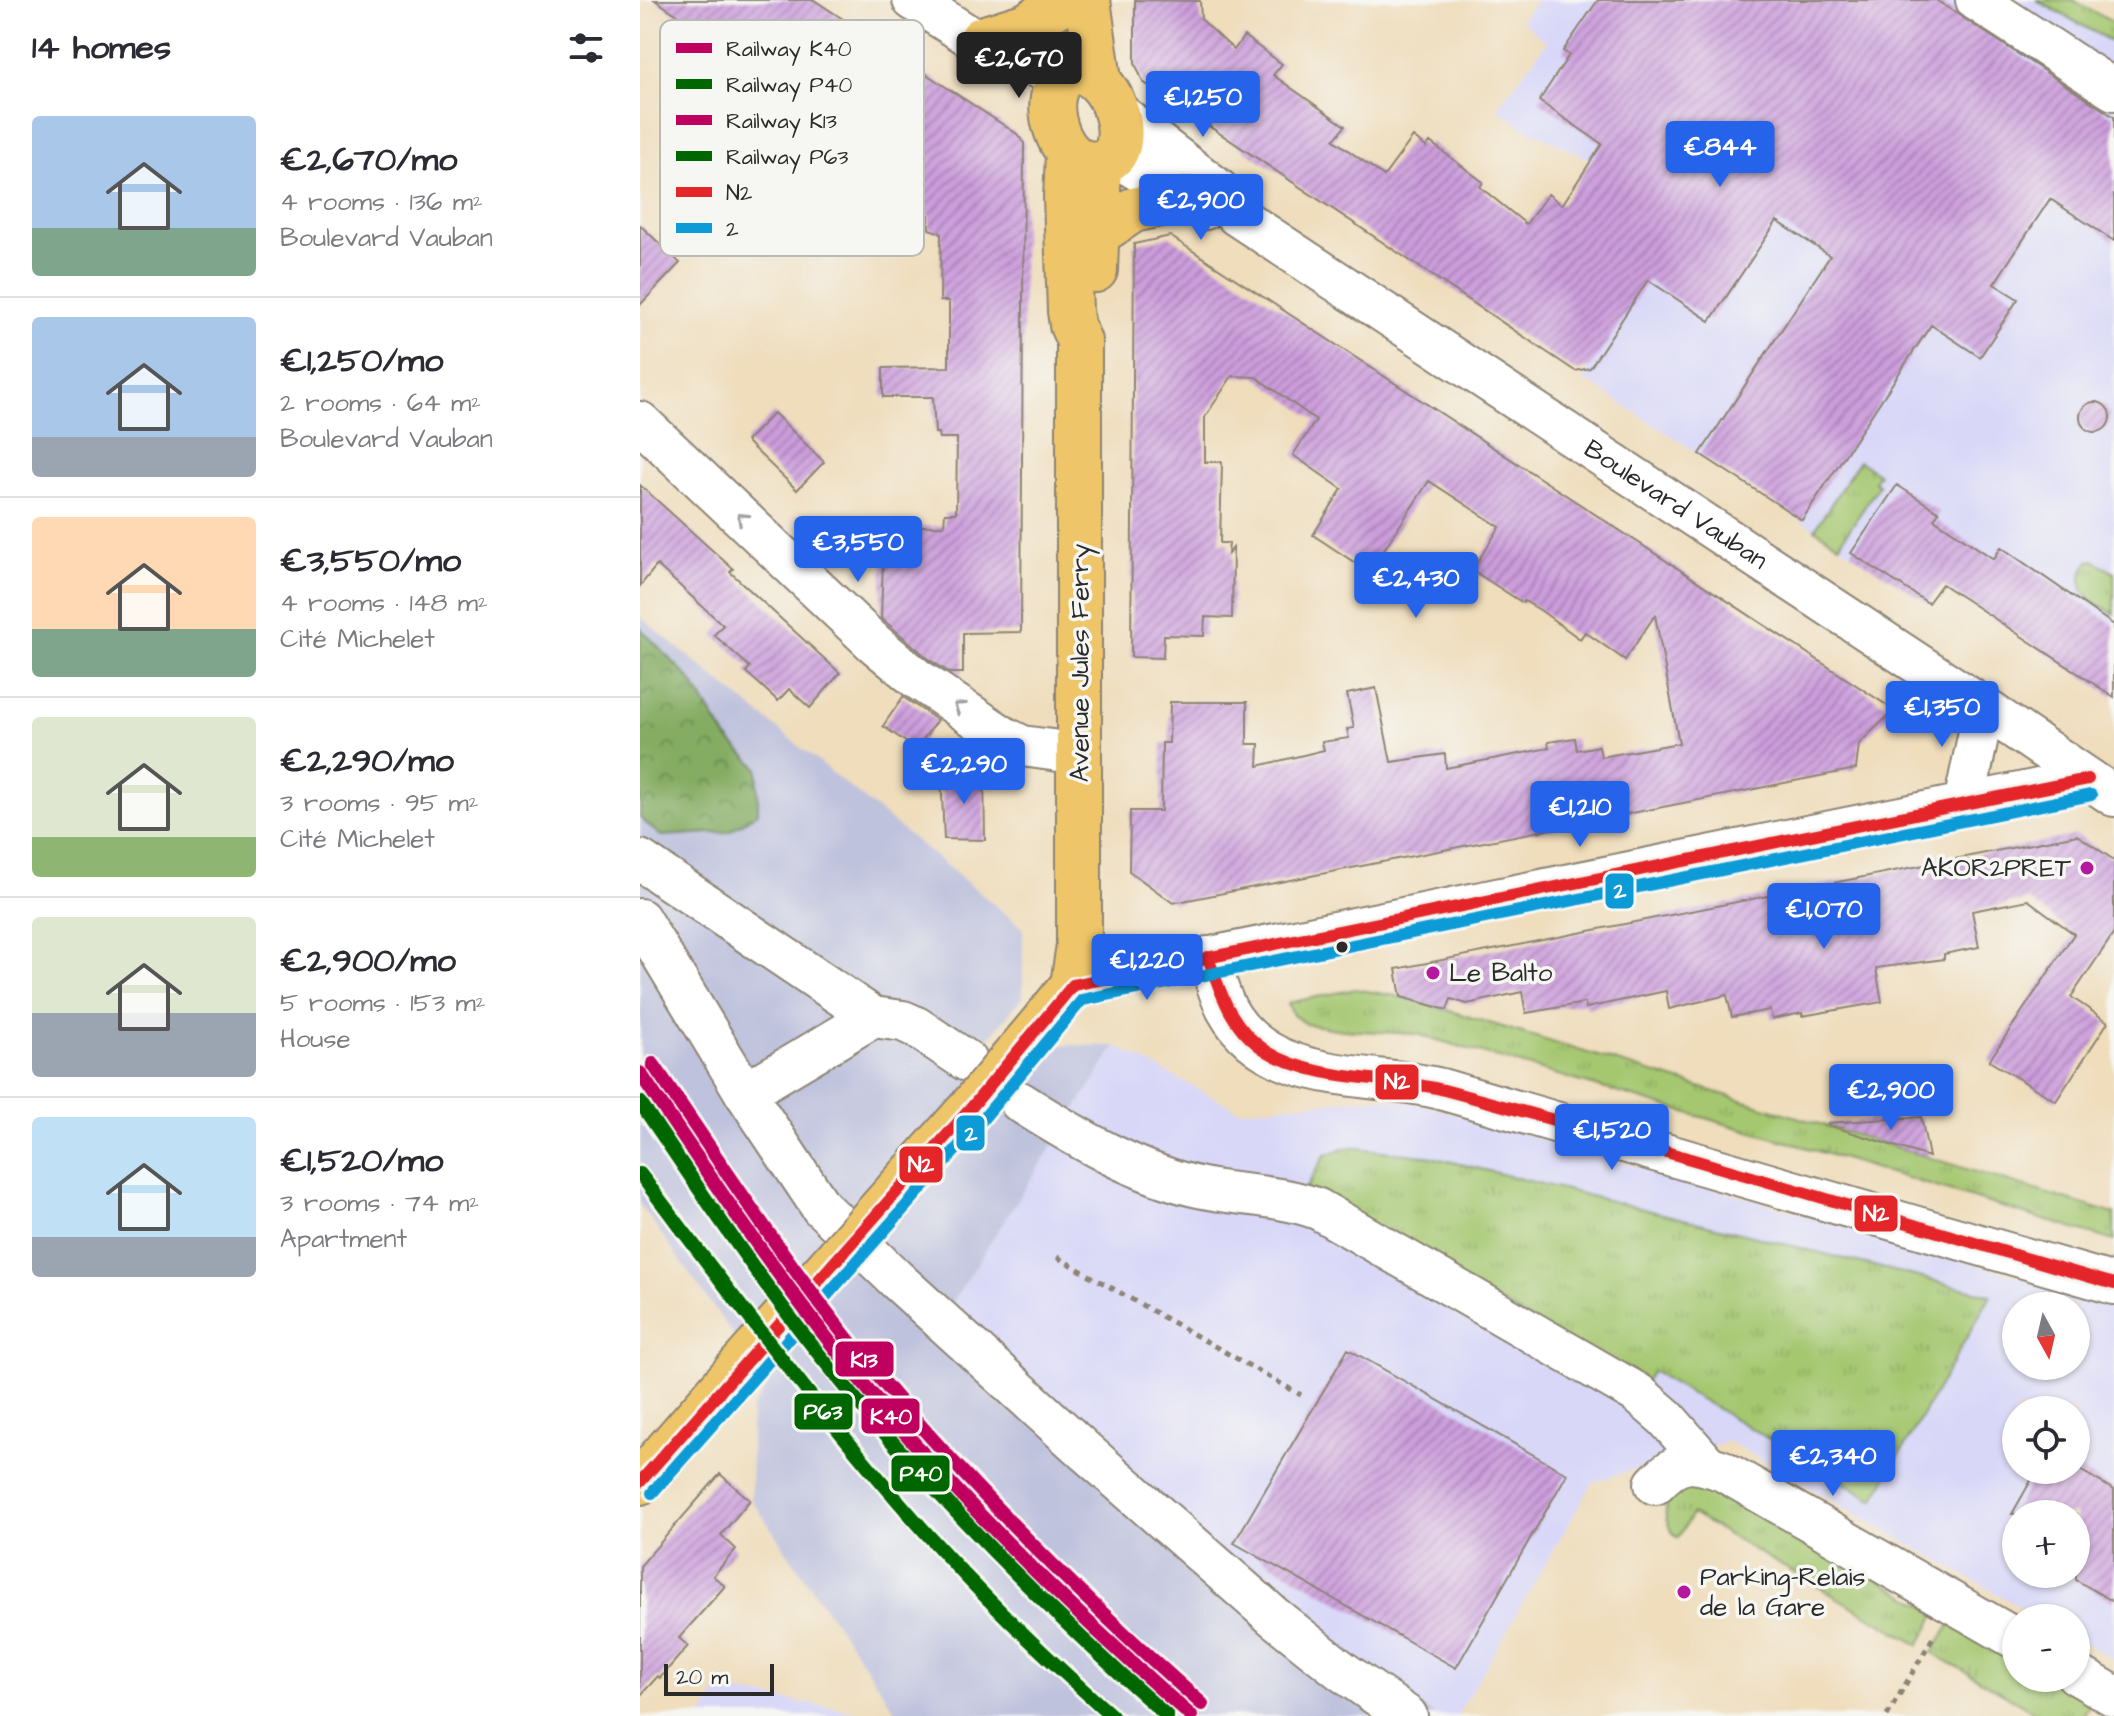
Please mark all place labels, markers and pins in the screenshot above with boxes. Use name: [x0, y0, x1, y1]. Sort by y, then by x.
pin: €2,670: [954, 32, 1084, 100]
pin: €1,250: [1138, 71, 1268, 139]
pin: €844: [1673, 121, 1767, 189]
pin: €2,900: [1136, 174, 1266, 242]
pin: €3,550: [793, 516, 923, 584]
pin: €2,430: [1351, 552, 1481, 620]
pin: €1,350: [1877, 681, 2007, 749]
pin: €2,290: [899, 738, 1029, 806]
pin: €1,210: [1515, 781, 1645, 849]
place label: AKOR2PRET: [1921, 850, 2072, 886]
marker: AKOR2PRET: [2078, 859, 2096, 877]
pin: €1,070: [1759, 883, 1889, 951]
pin: €1,220: [1082, 934, 1212, 1002]
unlabelled marker: [1334, 939, 1350, 955]
place label: Le Balto: [1449, 955, 1553, 991]
marker: Le Balto: [1424, 964, 1442, 982]
pin: €2,900: [1826, 1064, 1956, 1132]
pin: €1,520: [1547, 1104, 1677, 1172]
pin: €2,340: [1768, 1430, 1898, 1498]
place label: Parking-Relais de la Gare: [1700, 1559, 1865, 1625]
marker: Parking-Relais de la Gare: [1675, 1583, 1693, 1601]

